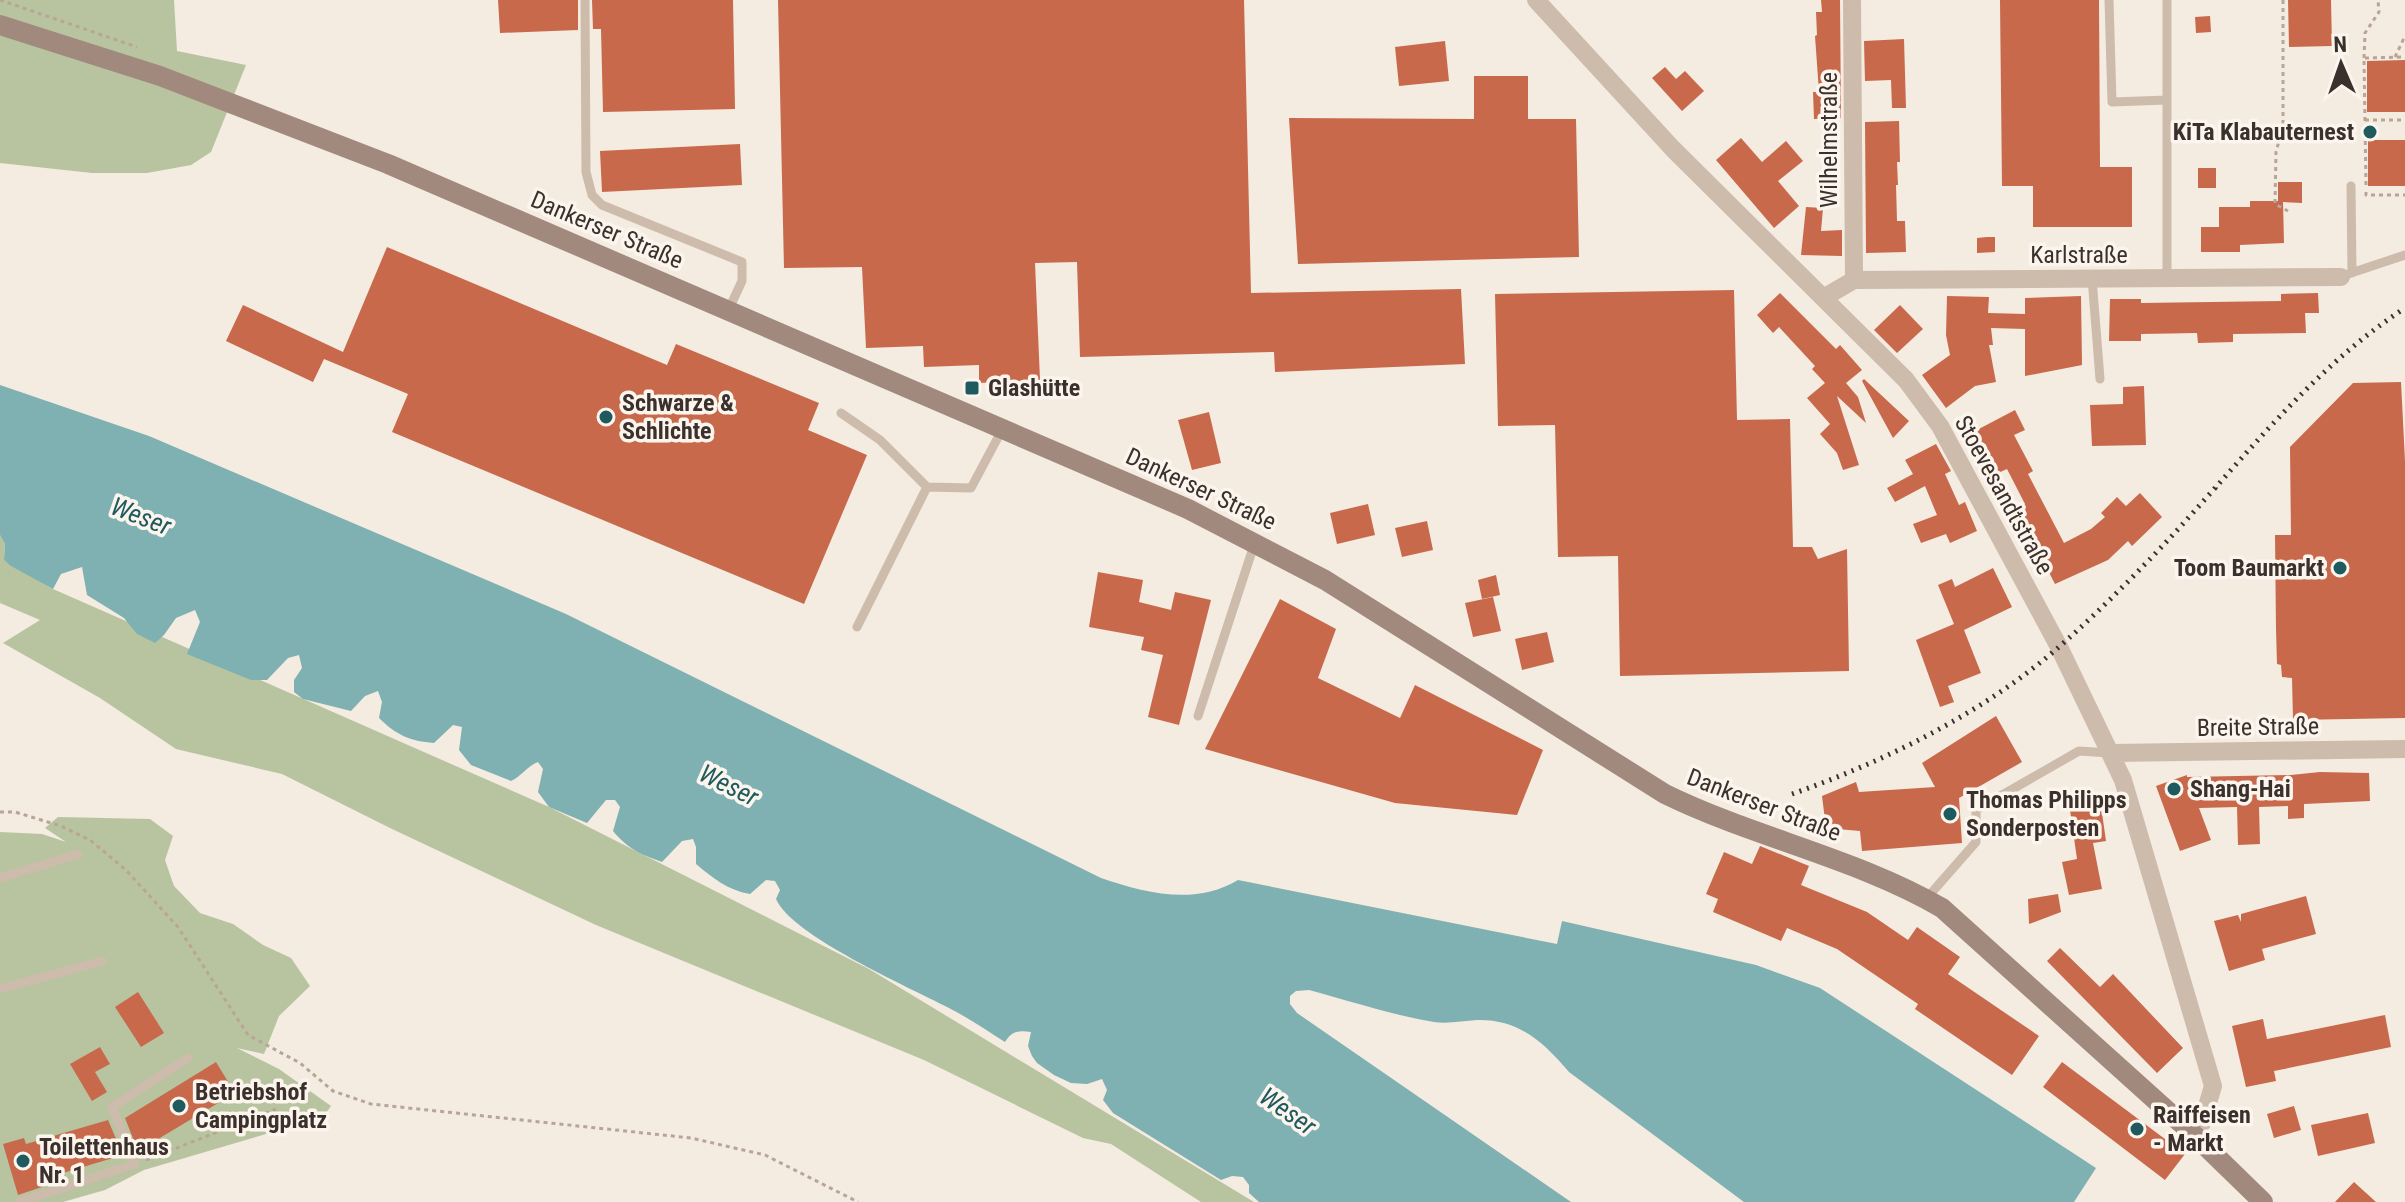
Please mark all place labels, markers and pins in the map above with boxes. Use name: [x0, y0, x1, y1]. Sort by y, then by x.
place label: KiTa Klabauternest: [2173, 118, 2354, 146]
marker: KiTa Klabauternest: [2361, 123, 2379, 141]
place label: Glashütte: [988, 374, 1080, 402]
marker: Glashütte: [963, 379, 981, 397]
place label: Schwarze & Schlichte: [622, 389, 734, 445]
marker: Schwarze & Schlichte: [597, 408, 615, 426]
place label: Toom Baumarkt: [2174, 554, 2324, 582]
marker: Toom Baumarkt: [2331, 559, 2349, 577]
place label: Shang-Hai: [2190, 775, 2291, 803]
marker: Shang-Hai: [2165, 780, 2183, 798]
place label: Thomas Philipps Sonderposten: [1966, 786, 2127, 842]
marker: Thomas Philipps Sonderposten: [1941, 805, 1959, 823]
place label: Betriebshof Campingplatz: [195, 1078, 327, 1134]
marker: Betriebshof Campingplatz: [170, 1097, 188, 1115]
place label: Raiffeisen - Markt: [2153, 1101, 2251, 1157]
marker: Raiffeisen - Markt: [2128, 1120, 2146, 1138]
place label: Toilettenhaus Nr. 1: [39, 1133, 169, 1189]
marker: Toilettenhaus Nr. 1: [14, 1152, 32, 1170]

